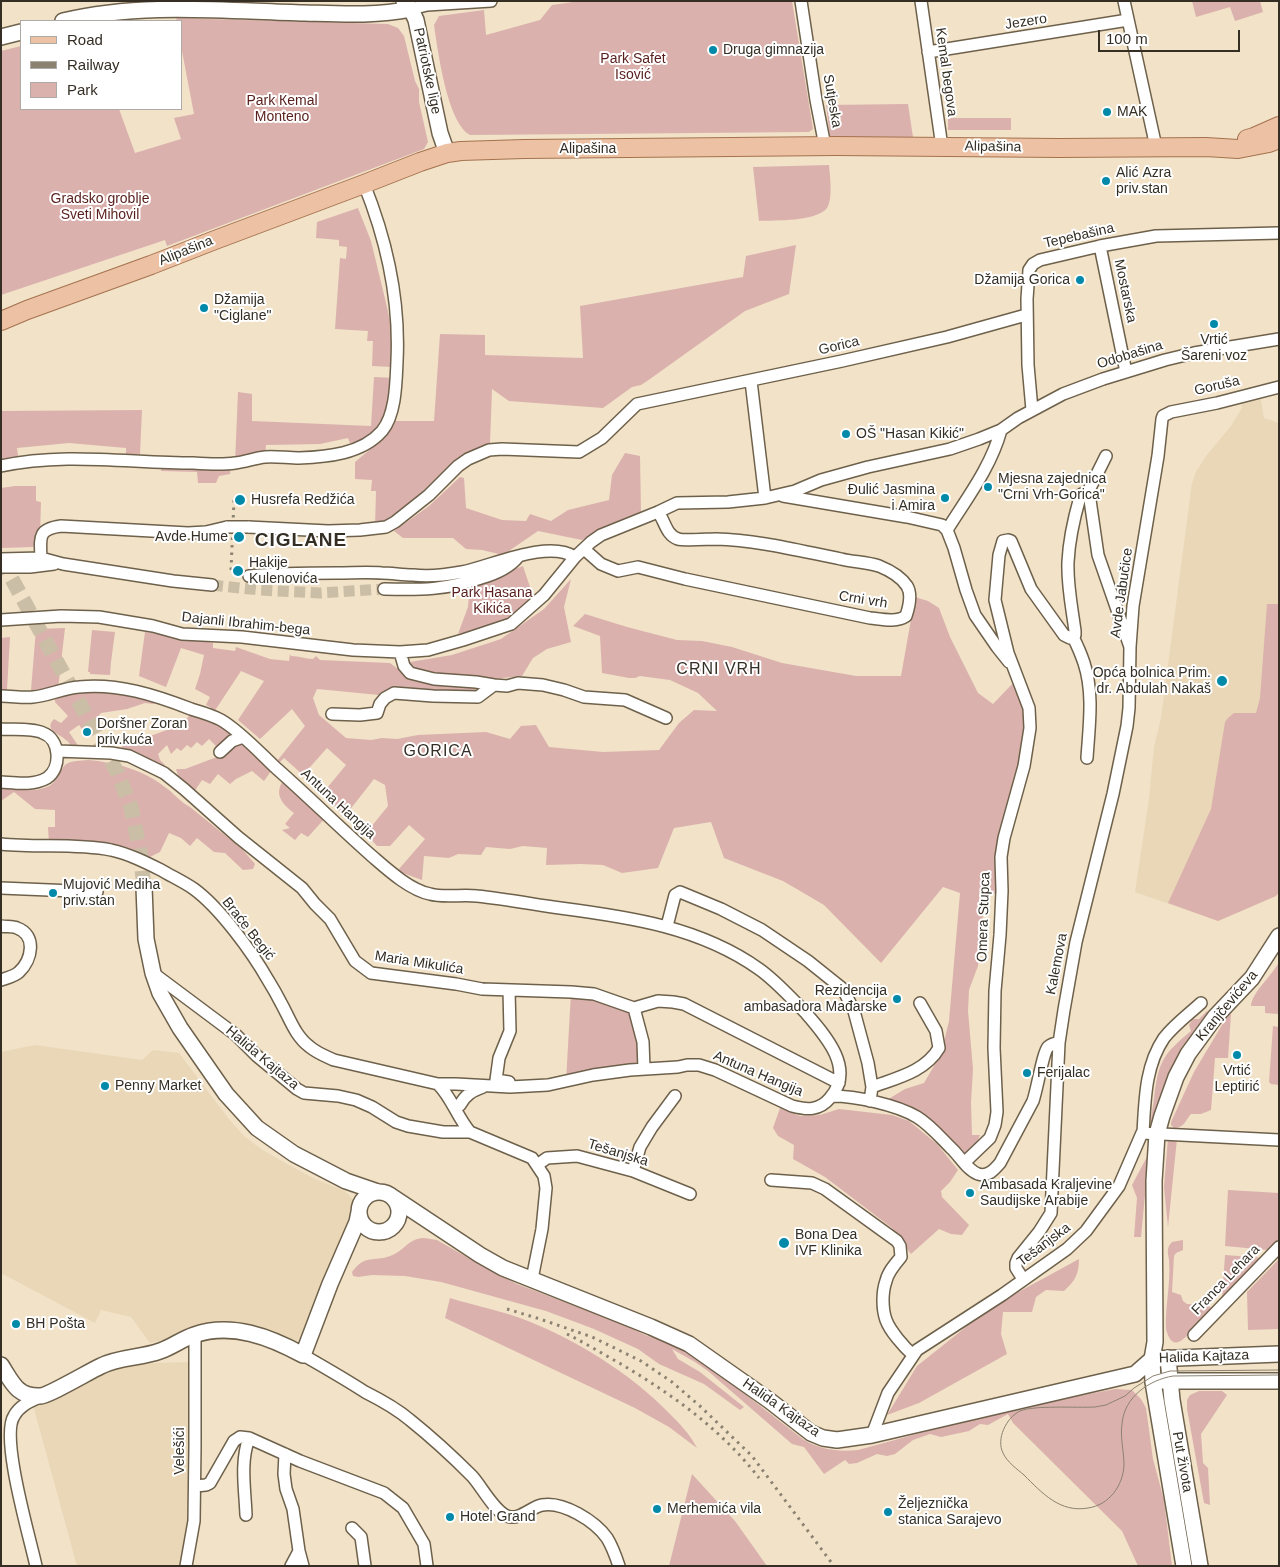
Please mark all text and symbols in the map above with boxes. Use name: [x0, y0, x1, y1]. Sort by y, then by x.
street label: Jezero: [1004, 10, 1048, 34]
legend: [20, 20, 182, 110]
scale bar: [1100, 20, 1242, 52]
street label: Patriotske lige: [410, 26, 444, 116]
street label: Kemal begova: [931, 27, 961, 117]
text: 100 m: [1106, 30, 1148, 47]
text: Road: [67, 31, 103, 48]
place label: Druga gimnazija: [723, 42, 824, 58]
marker: Druga gimnazija: [707, 44, 719, 56]
park label: Park Safet Isović: [600, 51, 666, 84]
text: Railway: [67, 56, 120, 73]
street label: Sutjeska: [819, 73, 845, 129]
text: Park: [67, 81, 98, 98]
park label: Park Кemal Monteno: [246, 93, 318, 125]
place label: MAK: [1117, 104, 1147, 120]
marker: MAK: [1101, 106, 1113, 118]
street label: Alipašina: [964, 138, 1022, 156]
street label: Alipašina: [560, 141, 616, 157]
place label: Alić Azra priv.stan: [1116, 165, 1171, 198]
marker: Alić Azra priv.stan: [1100, 175, 1112, 187]
park label: Gradsko groblje Sveti Mihovil: [51, 191, 149, 223]
street label: Tepebašina: [1042, 220, 1116, 252]
street label: Alipašina: [157, 233, 215, 269]
street label: Mostarska: [1110, 258, 1140, 324]
place label: Džamija Gorica: [974, 272, 1070, 288]
marker: Džamija Gorica: [1074, 274, 1086, 286]
place label: Džamija "Ciglane": [214, 292, 271, 324]
marker: Džamija "Ciglane": [198, 302, 210, 314]
marker: Vrtić Šareni voz: [1208, 318, 1220, 330]
place label: Vrtić Šareni voz: [1181, 332, 1247, 364]
street label: Gorica: [817, 333, 861, 359]
street label: Odobašina: [1095, 337, 1165, 373]
street label: Goruša: [1193, 373, 1241, 399]
place label: OŠ "Hasan Kikić": [856, 426, 964, 442]
marker: OŠ "Hasan Kikić": [840, 428, 852, 440]
place label: Mjesna zajednica "Crni Vrh-Gorica": [998, 471, 1106, 504]
marker: Mjesna zajednica "Crni Vrh-Gorica": [982, 481, 994, 493]
place label: Đulić Jasmina i Amira: [848, 482, 935, 514]
place label: Husrefa Redžića: [251, 492, 354, 508]
marker: Đulić Jasmina i Amira: [939, 492, 951, 504]
marker: Husrefa Redžića: [233, 493, 247, 507]
place label: Avde Hume: [155, 529, 228, 545]
marker: Avde Hume: [232, 530, 246, 544]
district label: CIGLANE: [254, 530, 348, 552]
street label: Avde Jabučice: [1107, 547, 1137, 639]
place label: Hakije Kulenovića: [249, 555, 317, 588]
marker: Hakije Kulenovića: [231, 564, 245, 578]
park label: Park Hasana Kikića: [452, 585, 532, 618]
street label: Crni vrh: [837, 588, 889, 612]
street label: Dajanli Ibrahim-bega: [181, 609, 311, 639]
district label: CRNI VRH: [675, 660, 763, 680]
place label: Opća bolnica Prim. dr. Abdulah Nakaš: [1093, 665, 1211, 698]
marker: Opća bolnica Prim. dr. Abdulah Nakaš: [1215, 674, 1229, 688]
place label: Doršner Zoran priv.kuća: [97, 716, 187, 749]
marker: Doršner Zoran priv.kuća: [81, 726, 93, 738]
district label: GORICA: [403, 742, 473, 762]
street label: Antuna Hangija: [297, 765, 379, 843]
street label: Omera Stupca: [974, 872, 994, 962]
place label: Mujović Mediha priv.stan: [63, 877, 160, 910]
marker: Mujović Mediha priv.stan: [47, 887, 59, 899]
street label: Braće Begić: [218, 894, 278, 964]
street label: Kalemova: [1043, 932, 1071, 996]
street label: Maria Mikulića: [374, 948, 464, 978]
street label: Kranjčevićeva: [1193, 967, 1261, 1045]
place label: Rezidencija ambasadora Mađarske: [744, 983, 887, 1016]
marker: Rezidencija ambasadora Mađarske: [891, 993, 903, 1005]
street label: Halida Kajtaza: [222, 1023, 302, 1093]
street label: Antuna Hangija: [711, 1048, 805, 1100]
marker: Vrtić Leptirić: [1231, 1049, 1243, 1061]
place label: Vrtić Leptirić: [1214, 1063, 1260, 1096]
place label: Ferijalac: [1037, 1065, 1090, 1081]
marker: Ferijalac: [1021, 1067, 1033, 1079]
place label: Penny Market: [115, 1078, 201, 1094]
marker: Penny Market: [99, 1080, 111, 1092]
street label: Tešanjska: [586, 1136, 650, 1170]
place label: Ambasada Kraljevine Saudijske Arabije: [980, 1177, 1112, 1210]
marker: Ambasada Kraljevine Saudijske Arabije: [964, 1187, 976, 1199]
street label: Tešanjska: [1014, 1220, 1074, 1270]
place label: Bona Dea IVF Klinika: [795, 1227, 862, 1260]
marker: Bona Dea IVF Klinika: [777, 1236, 791, 1250]
street label: Franca Lehara: [1188, 1241, 1264, 1319]
place label: BH Pošta: [26, 1316, 85, 1332]
marker: BH Pošta: [10, 1318, 22, 1330]
street label: Halida Kajtaza: [1159, 1347, 1249, 1367]
street label: Halida Kajtaza: [739, 1375, 823, 1441]
street label: Velešići: [172, 1427, 188, 1475]
street label: Put života: [1168, 1430, 1196, 1494]
place label: Željeznička stanica Sarajevo: [898, 1496, 1002, 1528]
place label: Merhemića vila: [667, 1501, 761, 1517]
marker: Merhemića vila: [651, 1503, 663, 1515]
marker: Željeznička stanica Sarajevo: [882, 1506, 894, 1518]
place label: Hotel Grand: [460, 1509, 535, 1525]
marker: Hotel Grand: [444, 1511, 456, 1523]

